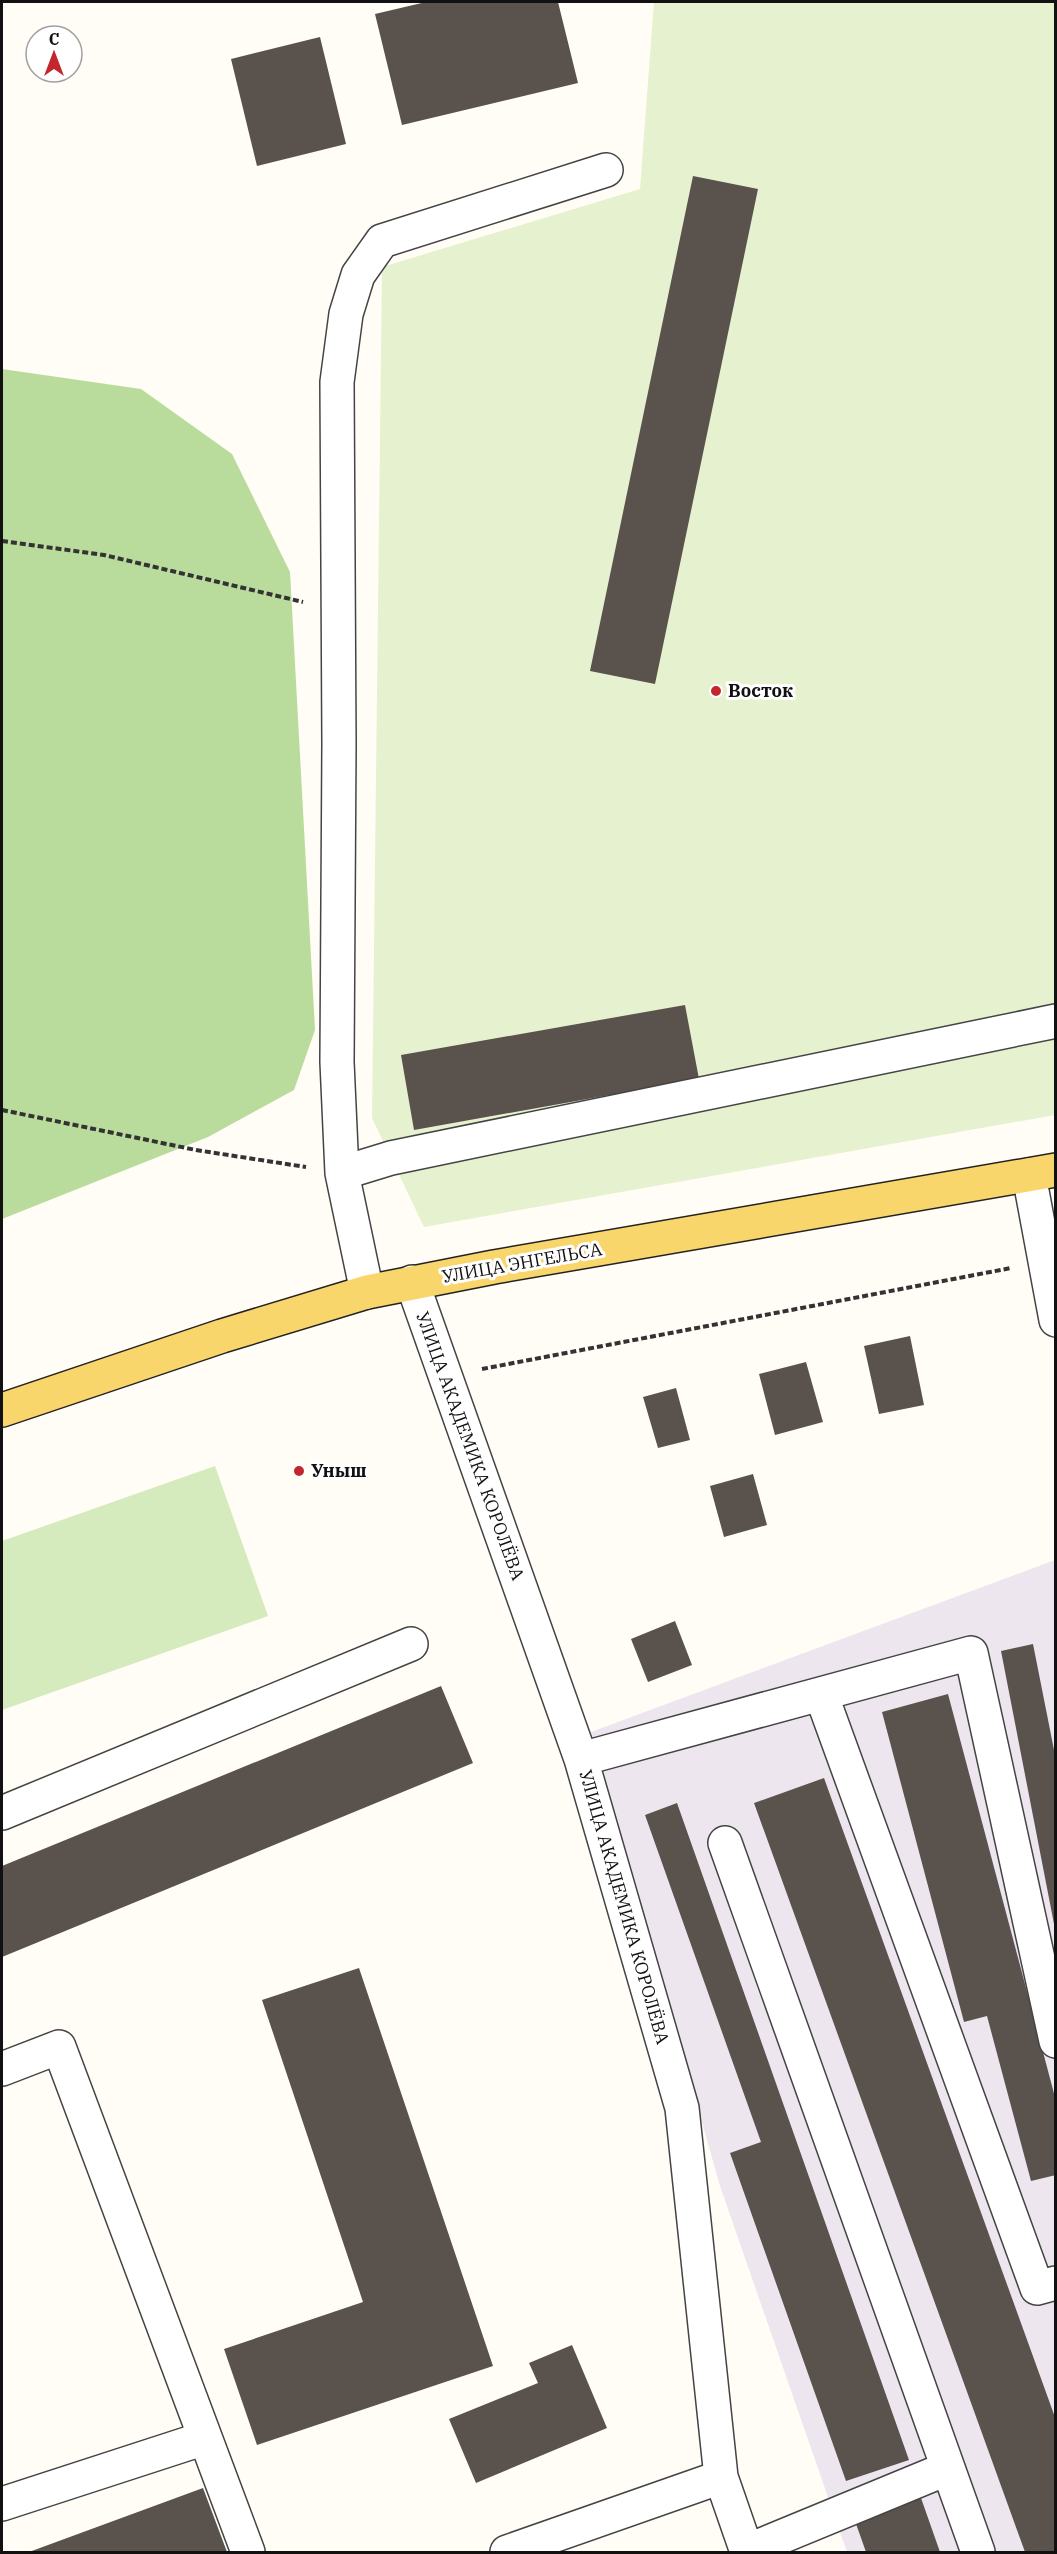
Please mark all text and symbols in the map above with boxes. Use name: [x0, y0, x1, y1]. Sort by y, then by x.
north arrow: [24, 24, 84, 84]
text: С: [49, 29, 59, 49]
place label: Восток: [728, 679, 793, 702]
marker: Восток: [709, 684, 723, 698]
street label: УЛИЦА ЭНГЕЛЬСА: [440, 1237, 604, 1288]
street label: УЛИЦА АКАДЕМИКА КОРОЛЁВА: [411, 1308, 530, 1584]
place label: Уныш: [311, 1459, 367, 1482]
marker: Уныш: [292, 1464, 306, 1478]
street label: УЛИЦА АКАДЕМИКА КОРОЛЁВА: [574, 1767, 675, 2047]

